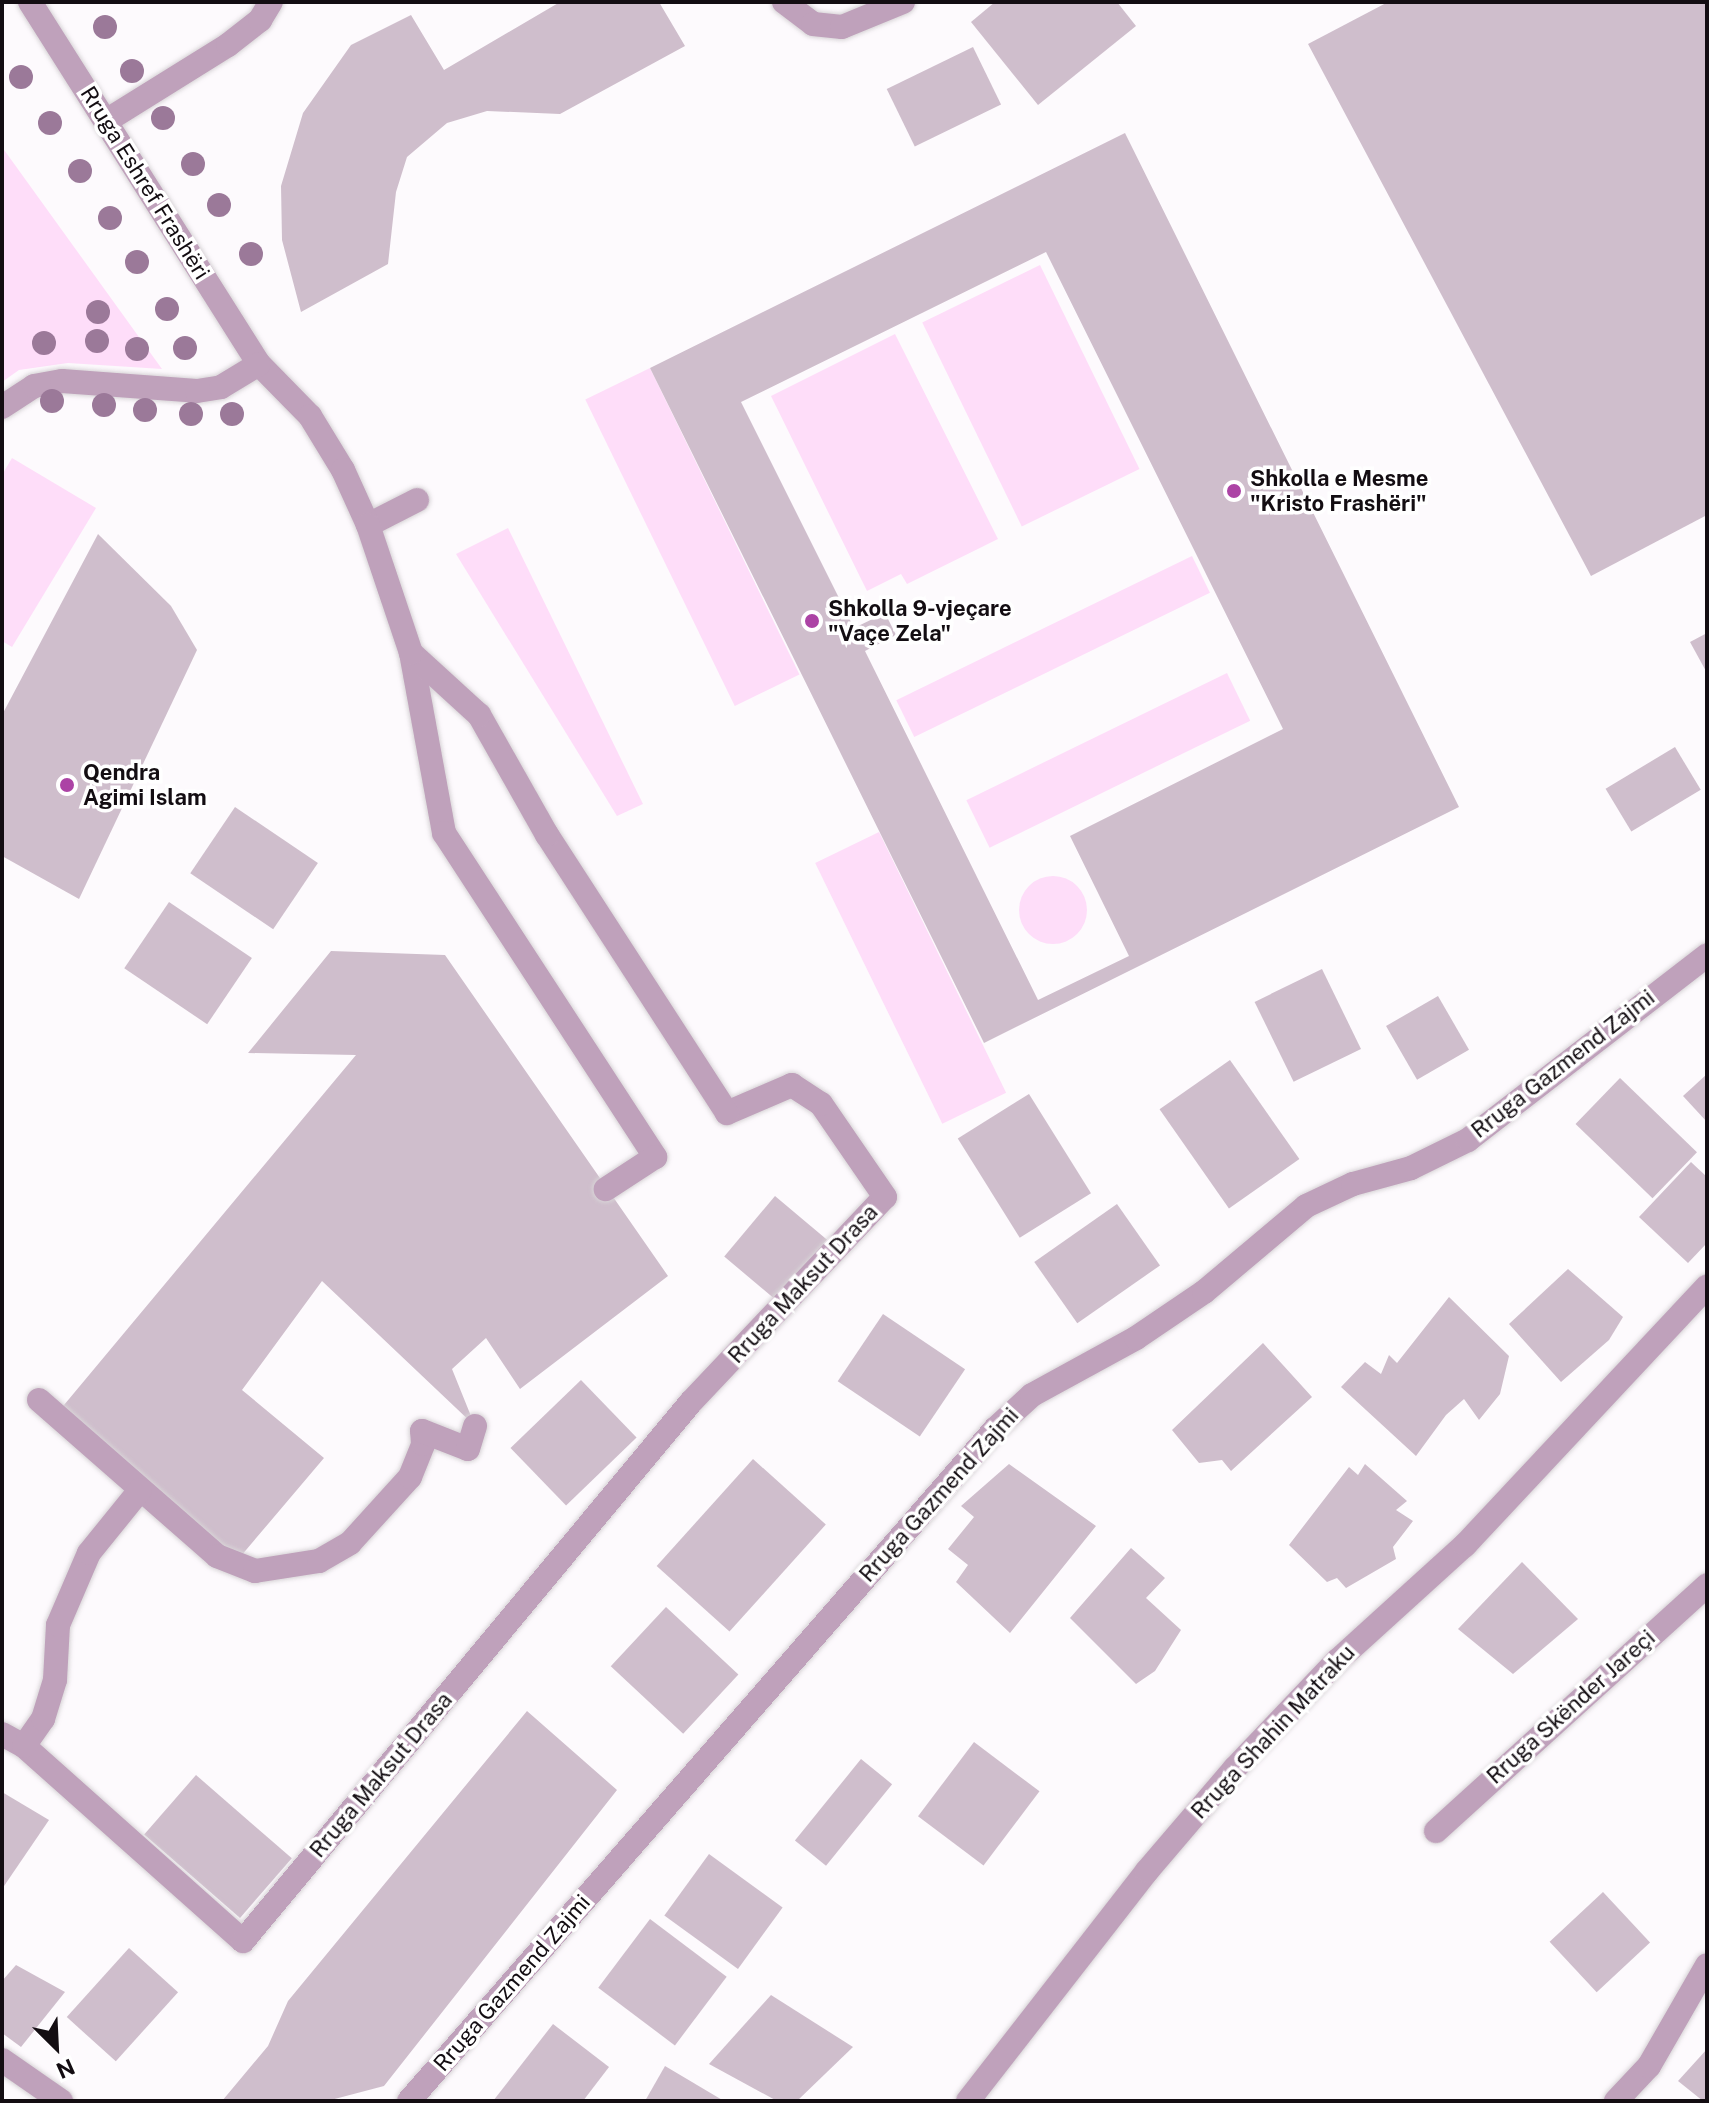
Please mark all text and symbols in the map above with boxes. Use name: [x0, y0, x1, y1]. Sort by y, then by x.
street label: Rruga Eshref Frashëri: [75, 82, 215, 284]
place label: Shkolla e Mesme "Kristo Frashëri": [1250, 465, 1429, 516]
marker: Shkolla e Mesme "Kristo Frashëri": [1225, 482, 1243, 500]
place label: Shkolla 9-vjeçare "Vaçe Zela": [828, 595, 1012, 646]
marker: Shkolla 9-vjeçare "Vaçe Zela": [803, 612, 821, 630]
place label: Qendra Agimi Islam: [83, 759, 207, 810]
marker: Qendra Agimi Islam: [58, 776, 76, 794]
street label: Rruga Gazmend Zajmi: [1466, 984, 1660, 1144]
street label: Rruga Maksut Drasa: [723, 1199, 883, 1369]
street label: Rruga Gazmend Zajmi: [854, 1403, 1024, 1587]
street label: Rruga Skënder Jareçi: [1481, 1625, 1661, 1789]
street label: Rruga Shahin Matraku: [1186, 1640, 1360, 1824]
street label: Rruga Maksut Drasa: [304, 1687, 458, 1863]
street label: Rruga Gazmend Zajmi: [428, 1889, 596, 2077]
north arrow: [16, 2007, 96, 2087]
text: N: [53, 2054, 79, 2084]

